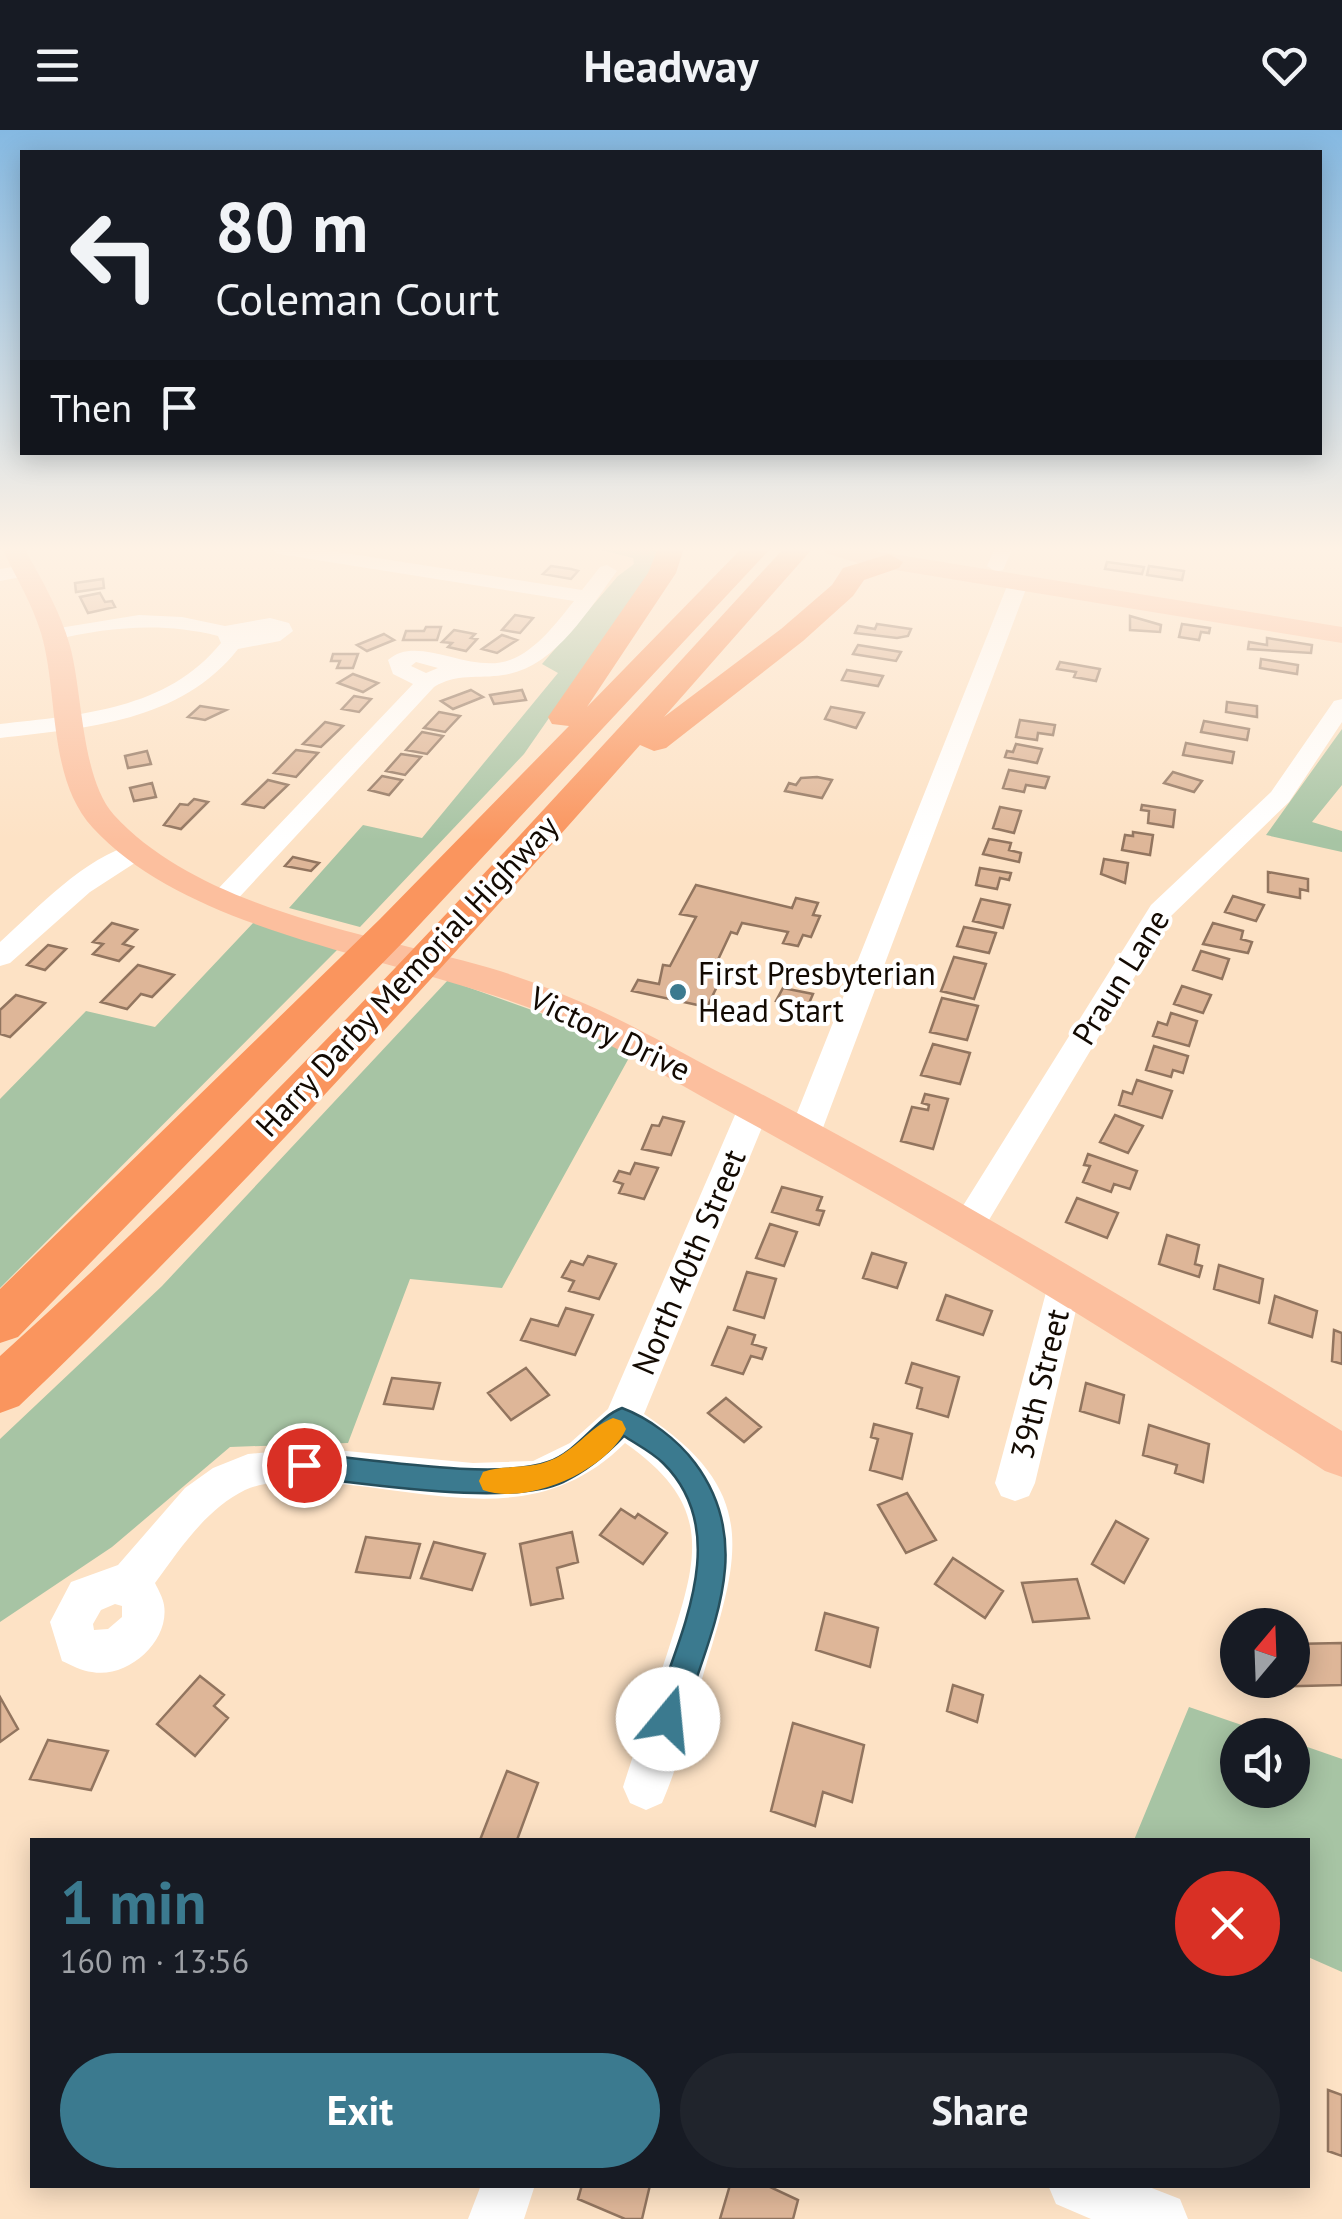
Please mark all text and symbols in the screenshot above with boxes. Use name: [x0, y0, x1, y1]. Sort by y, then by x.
text: Headway: [583, 36, 759, 94]
icon: menu: [30, 38, 85, 93]
icon: heart: [1257, 38, 1312, 93]
text: 80 m: [215, 181, 368, 271]
icon: left: [50, 190, 180, 320]
text: Coleman Court: [215, 269, 499, 327]
icon: arrive: [152, 380, 207, 435]
text: Then: [50, 383, 132, 432]
street label: Harry Darby Memorial Highway: [246, 805, 567, 1145]
street label: Praun Lane: [1062, 901, 1178, 1052]
place label: First Presbyterian Head Start: [698, 952, 936, 1031]
street label: Victory Drive: [522, 976, 698, 1090]
marker: First Presbyterian Head Start: [667, 981, 689, 1003]
street label: North 40th Street: [622, 1142, 755, 1381]
street label: 39th Street: [1000, 1304, 1078, 1463]
pin: [262, 1423, 347, 1508]
icon: arrive: [277, 1438, 332, 1493]
north arrow: [1220, 1608, 1310, 1698]
map controls: [1220, 1608, 1310, 1808]
position arrow: [616, 1667, 720, 1771]
button: sound: [1220, 1718, 1310, 1808]
text: 1 min: [60, 1863, 206, 1941]
button: close: [1175, 1871, 1280, 1976]
text: 160 m · 13:56: [60, 1940, 249, 1982]
button: Exit: [60, 2053, 660, 2168]
button: Share: [680, 2053, 1280, 2168]

